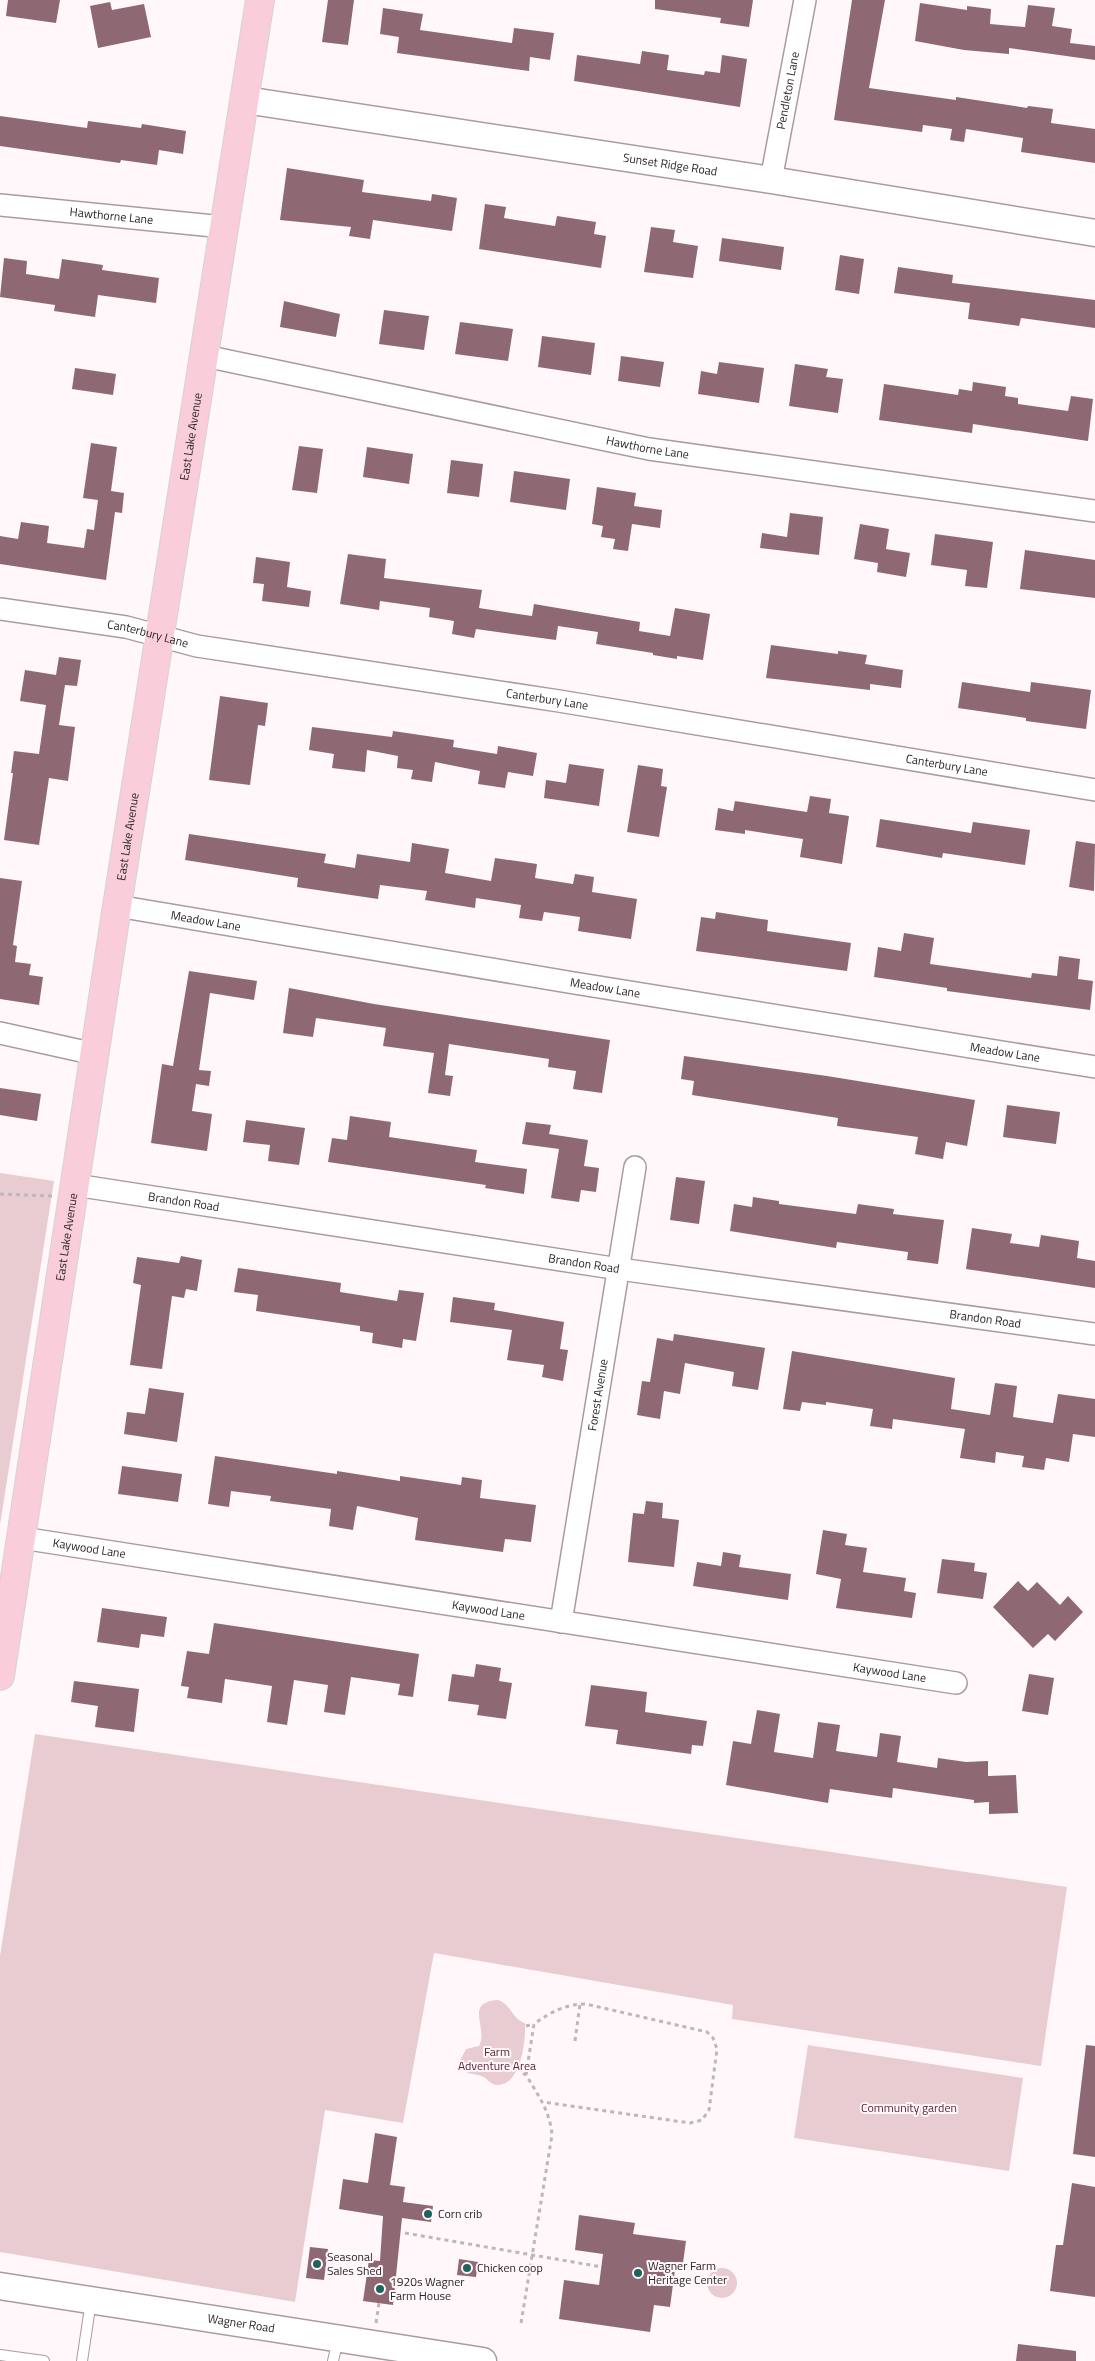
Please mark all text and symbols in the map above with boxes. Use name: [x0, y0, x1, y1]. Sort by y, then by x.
street label: Pendleton Lane: [771, 50, 804, 131]
street label: Sunset Ridge Road: [622, 148, 719, 181]
street label: Hawthorne Lane: [69, 202, 154, 229]
street label: East Lake Avenue: [174, 391, 207, 482]
street label: Hawthorne Lane: [604, 430, 690, 463]
street label: Canterbury Lane: [106, 614, 191, 652]
street label: Canterbury Lane: [505, 683, 590, 715]
street label: Canterbury Lane: [904, 749, 989, 781]
street label: East Lake Avenue: [111, 791, 144, 882]
street label: Meadow Lane: [169, 905, 242, 936]
street label: Meadow Lane: [569, 973, 642, 1003]
street label: Meadow Lane: [969, 1037, 1042, 1067]
street label: Brandon Road: [147, 1186, 221, 1216]
street label: East Lake Avenue: [50, 1192, 82, 1282]
street label: Brandon Road: [547, 1248, 621, 1278]
street label: Brandon Road: [948, 1304, 1022, 1333]
street label: Forest Avenue: [582, 1358, 613, 1432]
street label: Kaywood Lane: [51, 1533, 127, 1563]
street label: Kaywood Lane: [451, 1595, 526, 1625]
street label: Kaywood Lane: [852, 1657, 928, 1687]
park label: Farm Adventure Area: [458, 2042, 536, 2075]
park label: Community garden: [861, 2098, 957, 2117]
place label: Corn crib: [438, 2204, 482, 2223]
marker: Corn crib: [422, 2208, 434, 2220]
place label: Seasonal Sales Shed: [327, 2247, 382, 2280]
place label: Wagner Farm Heritage Center: [648, 2256, 727, 2289]
marker: Seasonal Sales Shed: [311, 2258, 323, 2270]
place label: Chicken coop: [477, 2258, 543, 2277]
marker: Chicken coop: [461, 2262, 473, 2274]
marker: Wagner Farm Heritage Center: [632, 2267, 644, 2279]
place label: 1920s Wagner Farm House: [390, 2272, 464, 2305]
marker: 1920s Wagner Farm House: [374, 2283, 386, 2295]
street label: Wagner Road: [206, 2308, 276, 2338]

